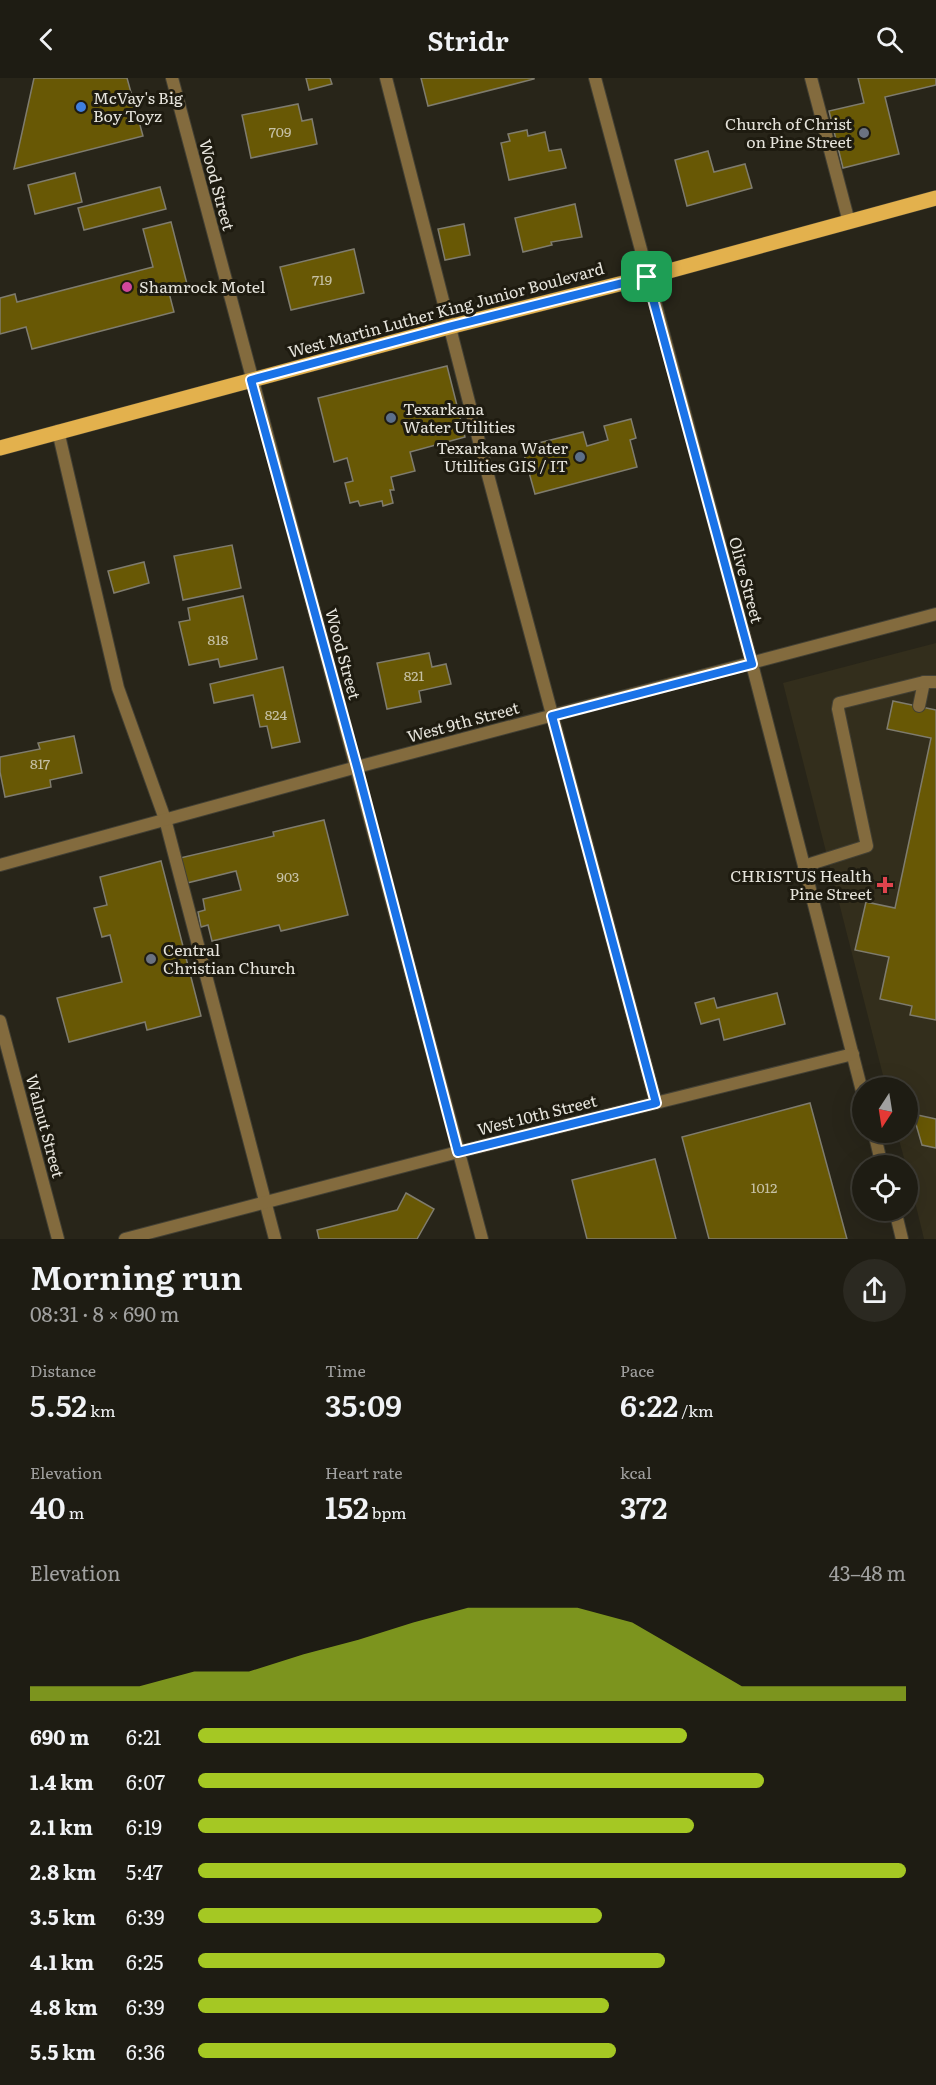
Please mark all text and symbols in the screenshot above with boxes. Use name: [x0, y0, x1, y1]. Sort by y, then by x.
text: Stridr: [427, 19, 509, 59]
icon: back: [30, 23, 63, 56]
icon: search: [873, 23, 906, 56]
place label: McVay's Big Boy Toyz: [93, 85, 183, 127]
marker: McVay's Big Boy Toyz: [74, 100, 88, 114]
place label: Church of Christ on Pine Street: [725, 111, 853, 153]
house number: 709: [269, 121, 291, 141]
marker: Church of Christ on Pine Street: [857, 126, 871, 140]
street label: Wood Street: [194, 136, 242, 234]
pin: [621, 251, 672, 302]
street label: West Martin Luther King Junior Boulevard: [285, 255, 607, 363]
icon: arrive: [630, 260, 663, 293]
house number: 719: [312, 269, 332, 289]
place label: Shamrock Motel: [139, 274, 265, 298]
marker: Shamrock Motel: [120, 280, 134, 294]
place label: Texarkana Water Utilities: [403, 396, 515, 438]
marker: Texarkana Water Utilities: [384, 411, 398, 425]
place label: Texarkana Water Utilities GIS / IT: [436, 435, 568, 477]
marker: Texarkana Water Utilities GIS / IT: [573, 450, 587, 464]
street label: Olive Street: [724, 534, 770, 626]
street label: Wood Street: [320, 605, 368, 703]
house number: 818: [207, 629, 229, 649]
house number: 821: [404, 665, 424, 685]
street label: West 9th Street: [404, 694, 522, 748]
house number: 824: [265, 704, 287, 724]
house number: 817: [30, 753, 50, 773]
place label: CHRISTUS Health Pine Street: [730, 863, 873, 905]
house number: 903: [277, 866, 299, 886]
marker: CHRISTUS Health Pine Street: [876, 876, 894, 894]
place label: Central Christian Church: [163, 937, 296, 979]
marker: Central Christian Church: [144, 952, 158, 966]
street label: Walnut Street: [21, 1071, 71, 1181]
north arrow: [852, 1077, 918, 1143]
map controls: [852, 1077, 918, 1221]
street label: West 10th Street: [474, 1087, 600, 1141]
button: locate: [852, 1155, 918, 1221]
house number: 1012: [751, 1177, 777, 1197]
text: Morning run: [30, 1251, 243, 1300]
button: share: [843, 1259, 906, 1322]
text: 08:31 · 8 × 690 m: [30, 1298, 180, 1328]
text: Distance: [30, 1358, 96, 1382]
text: Time: [325, 1358, 366, 1382]
text: Pace: [620, 1358, 654, 1382]
text: 5.52: [30, 1382, 87, 1426]
text: 35:09: [325, 1382, 402, 1426]
text: 6:22: [620, 1382, 678, 1426]
text: km: [87, 1398, 116, 1422]
text: /km: [678, 1398, 713, 1422]
text: Elevation: [30, 1460, 102, 1484]
text: Heart rate: [325, 1460, 403, 1484]
text: kcal: [620, 1460, 652, 1484]
text: 40: [30, 1484, 65, 1528]
text: 152: [325, 1484, 369, 1528]
text: 372: [620, 1484, 668, 1528]
text: m: [65, 1500, 84, 1524]
text: bpm: [369, 1500, 407, 1524]
text: Elevation: [30, 1557, 120, 1587]
text: 43–48 m: [829, 1557, 906, 1587]
text: 690 m: [30, 1721, 89, 1751]
text: 6:21: [126, 1721, 161, 1751]
text: 1.4 km: [30, 1766, 94, 1796]
text: 6:07: [126, 1766, 165, 1796]
text: 2.1 km: [30, 1811, 93, 1841]
text: 6:19: [126, 1811, 162, 1841]
text: 2.8 km: [30, 1856, 96, 1886]
text: 5:47: [126, 1856, 163, 1886]
text: 3.5 km: [30, 1901, 96, 1931]
text: 6:39: [126, 1901, 165, 1931]
text: 4.1 km: [30, 1946, 94, 1976]
text: 6:25: [126, 1946, 164, 1976]
text: 4.8 km: [30, 1991, 98, 2021]
text: 6:39: [126, 1991, 165, 2021]
text: 5.5 km: [30, 2036, 96, 2066]
text: 6:36: [126, 2036, 165, 2066]

